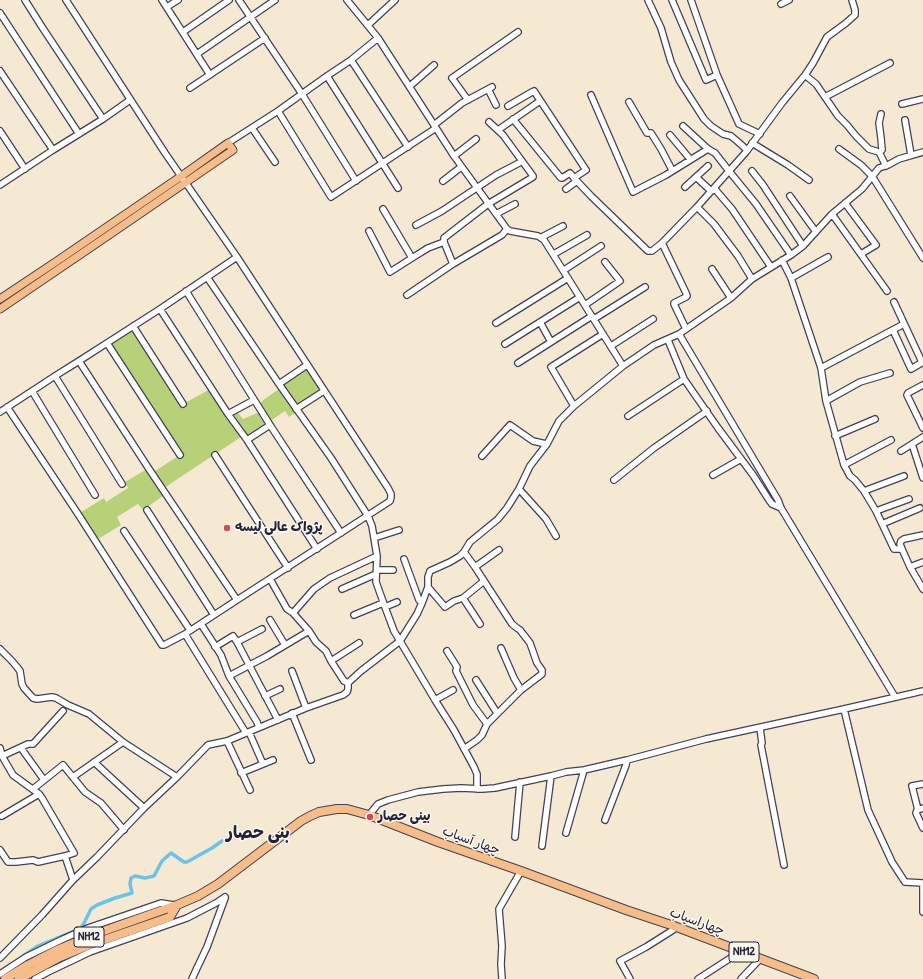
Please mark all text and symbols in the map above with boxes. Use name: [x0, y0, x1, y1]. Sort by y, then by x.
place label: پژواک عالی لیسه: [235, 520, 322, 536]
marker: پژواک عالی لیسه: [222, 523, 232, 533]
place label: بینی حصار: [378, 809, 430, 825]
marker: بینی حصار: [365, 812, 375, 822]
district label: بنی حصار: [226, 823, 290, 843]
street label: چهار آسیاب: [440, 823, 502, 859]
street label: چهاراسیاب: [667, 905, 727, 939]
road number: NH12: [74, 927, 104, 947]
road number: NH12: [729, 942, 759, 962]

